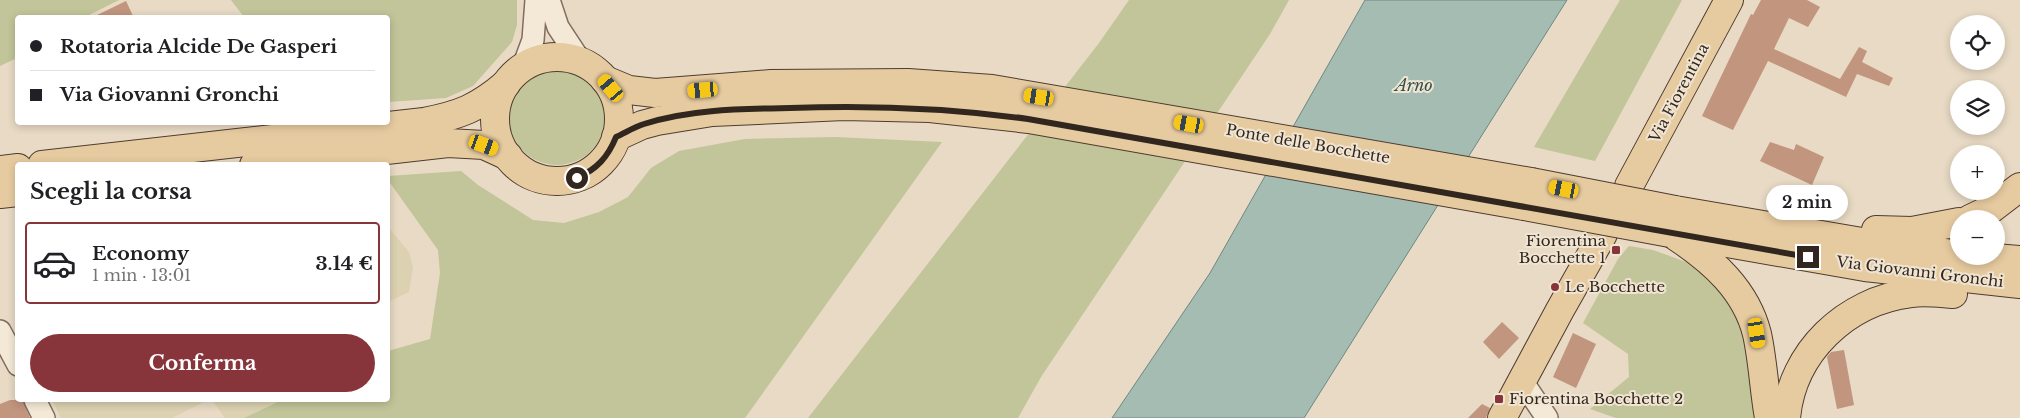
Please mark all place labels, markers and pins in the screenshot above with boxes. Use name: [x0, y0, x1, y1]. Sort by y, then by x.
place label: Fiorentina Bocchette 1: [1519, 231, 1607, 267]
marker: Fiorentina Bocchette 1: [1610, 244, 1622, 256]
place label: Le Bocchette: [1565, 277, 1665, 296]
marker: Le Bocchette: [1549, 281, 1561, 293]
place label: Fiorentina Bocchette 2: [1509, 389, 1683, 408]
marker: Fiorentina Bocchette 2: [1493, 393, 1505, 405]

